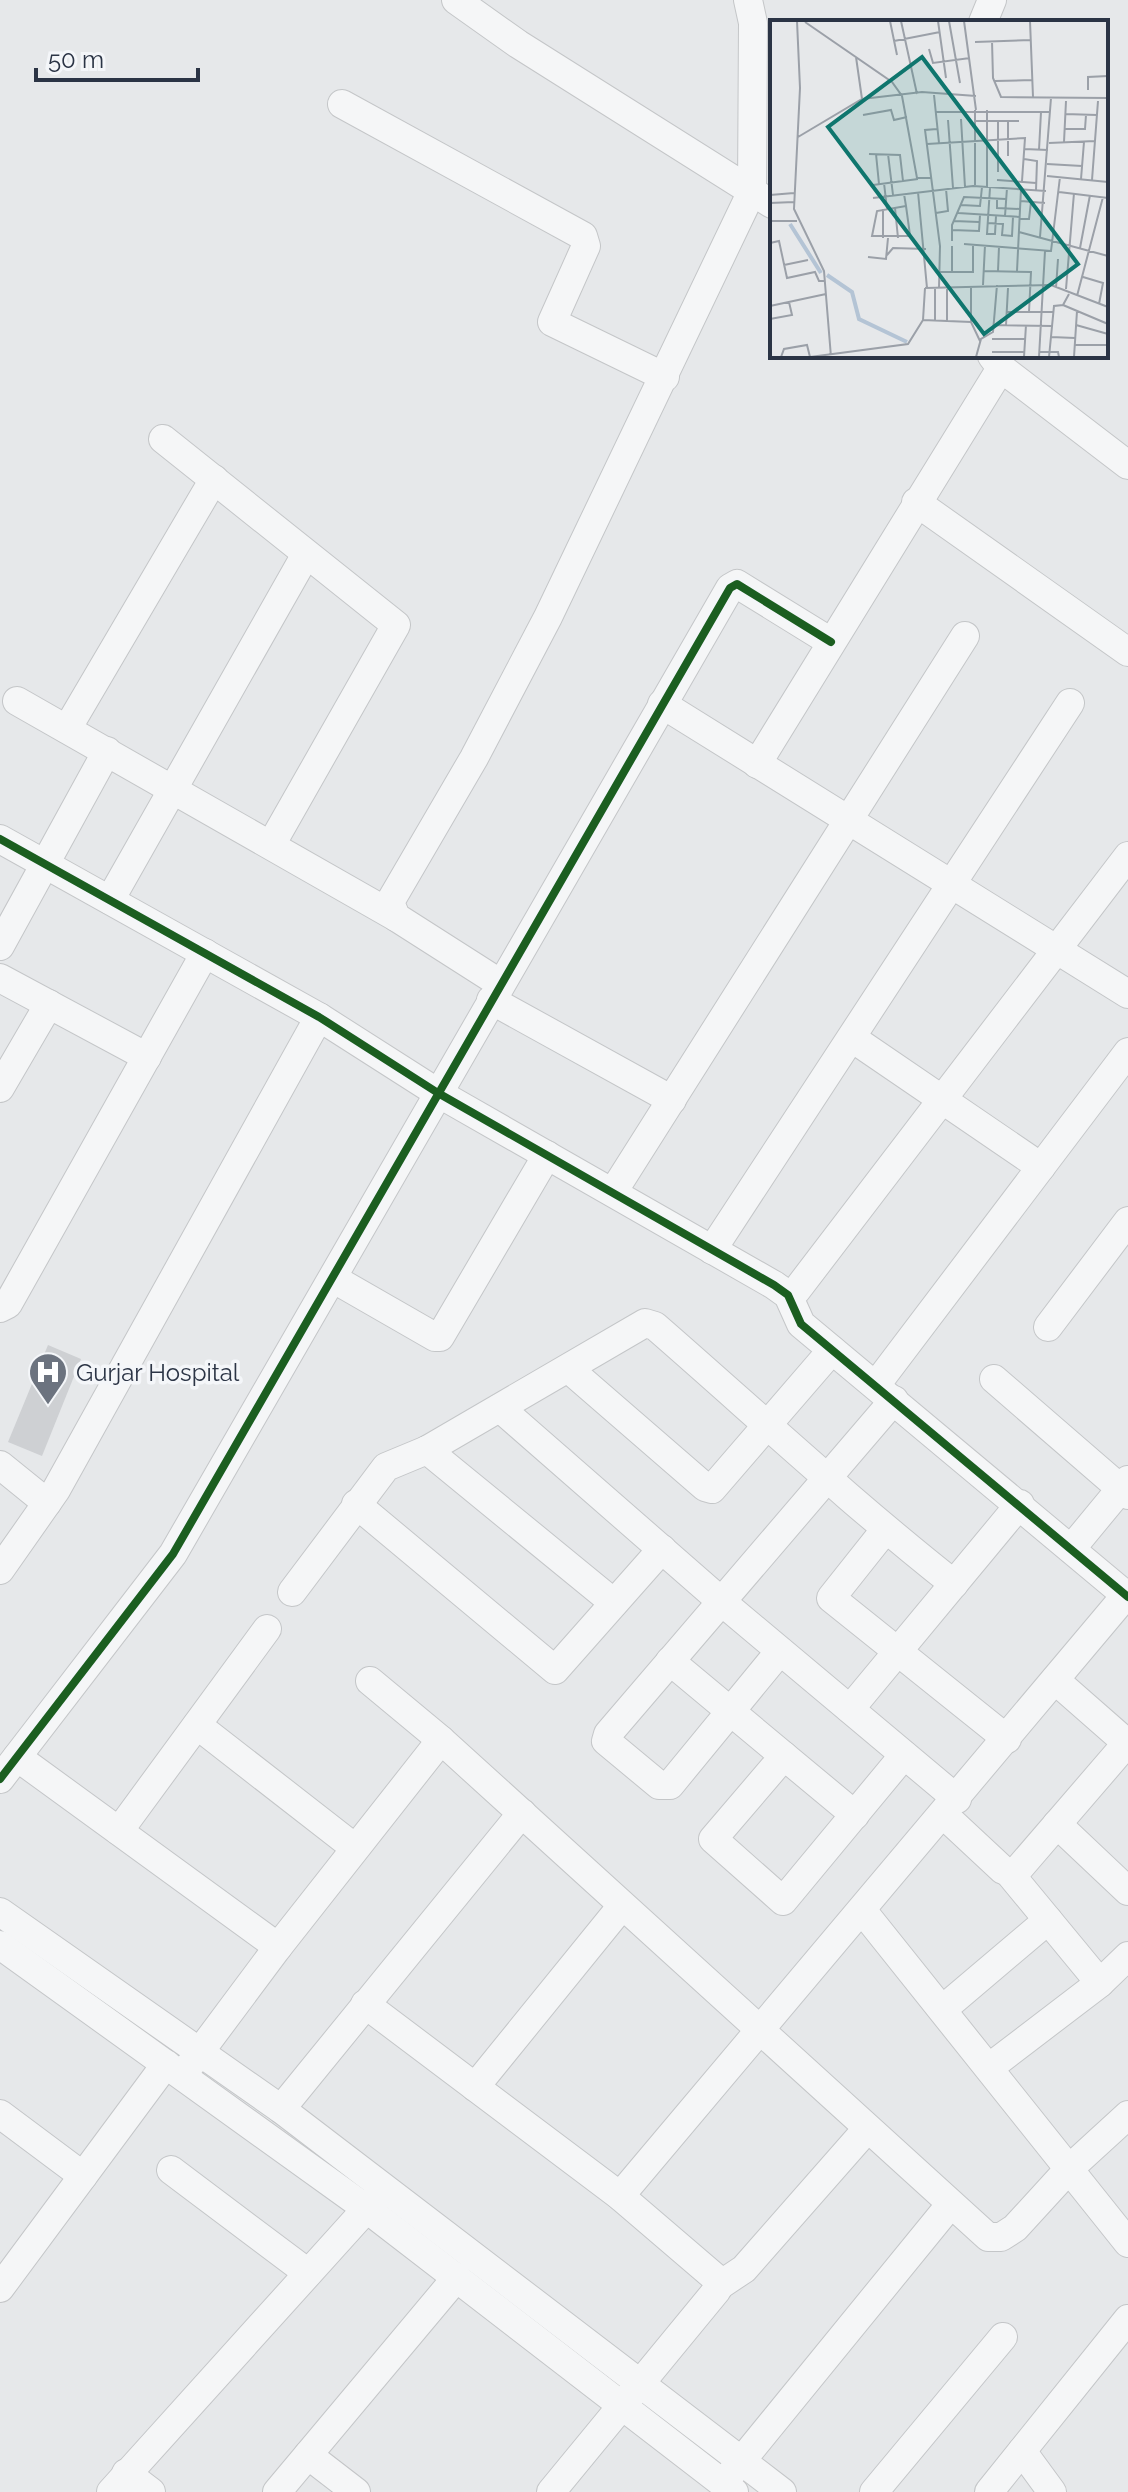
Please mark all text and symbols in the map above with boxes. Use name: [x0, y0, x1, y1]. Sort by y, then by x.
inset map: [770, 20, 1108, 358]
scale bar: [36, 32, 198, 82]
text: 50 m: [48, 45, 104, 74]
hospital icon: Gurjar Hospital: [27, 1351, 69, 1406]
place label: Gurjar Hospital: [76, 1358, 240, 1387]

